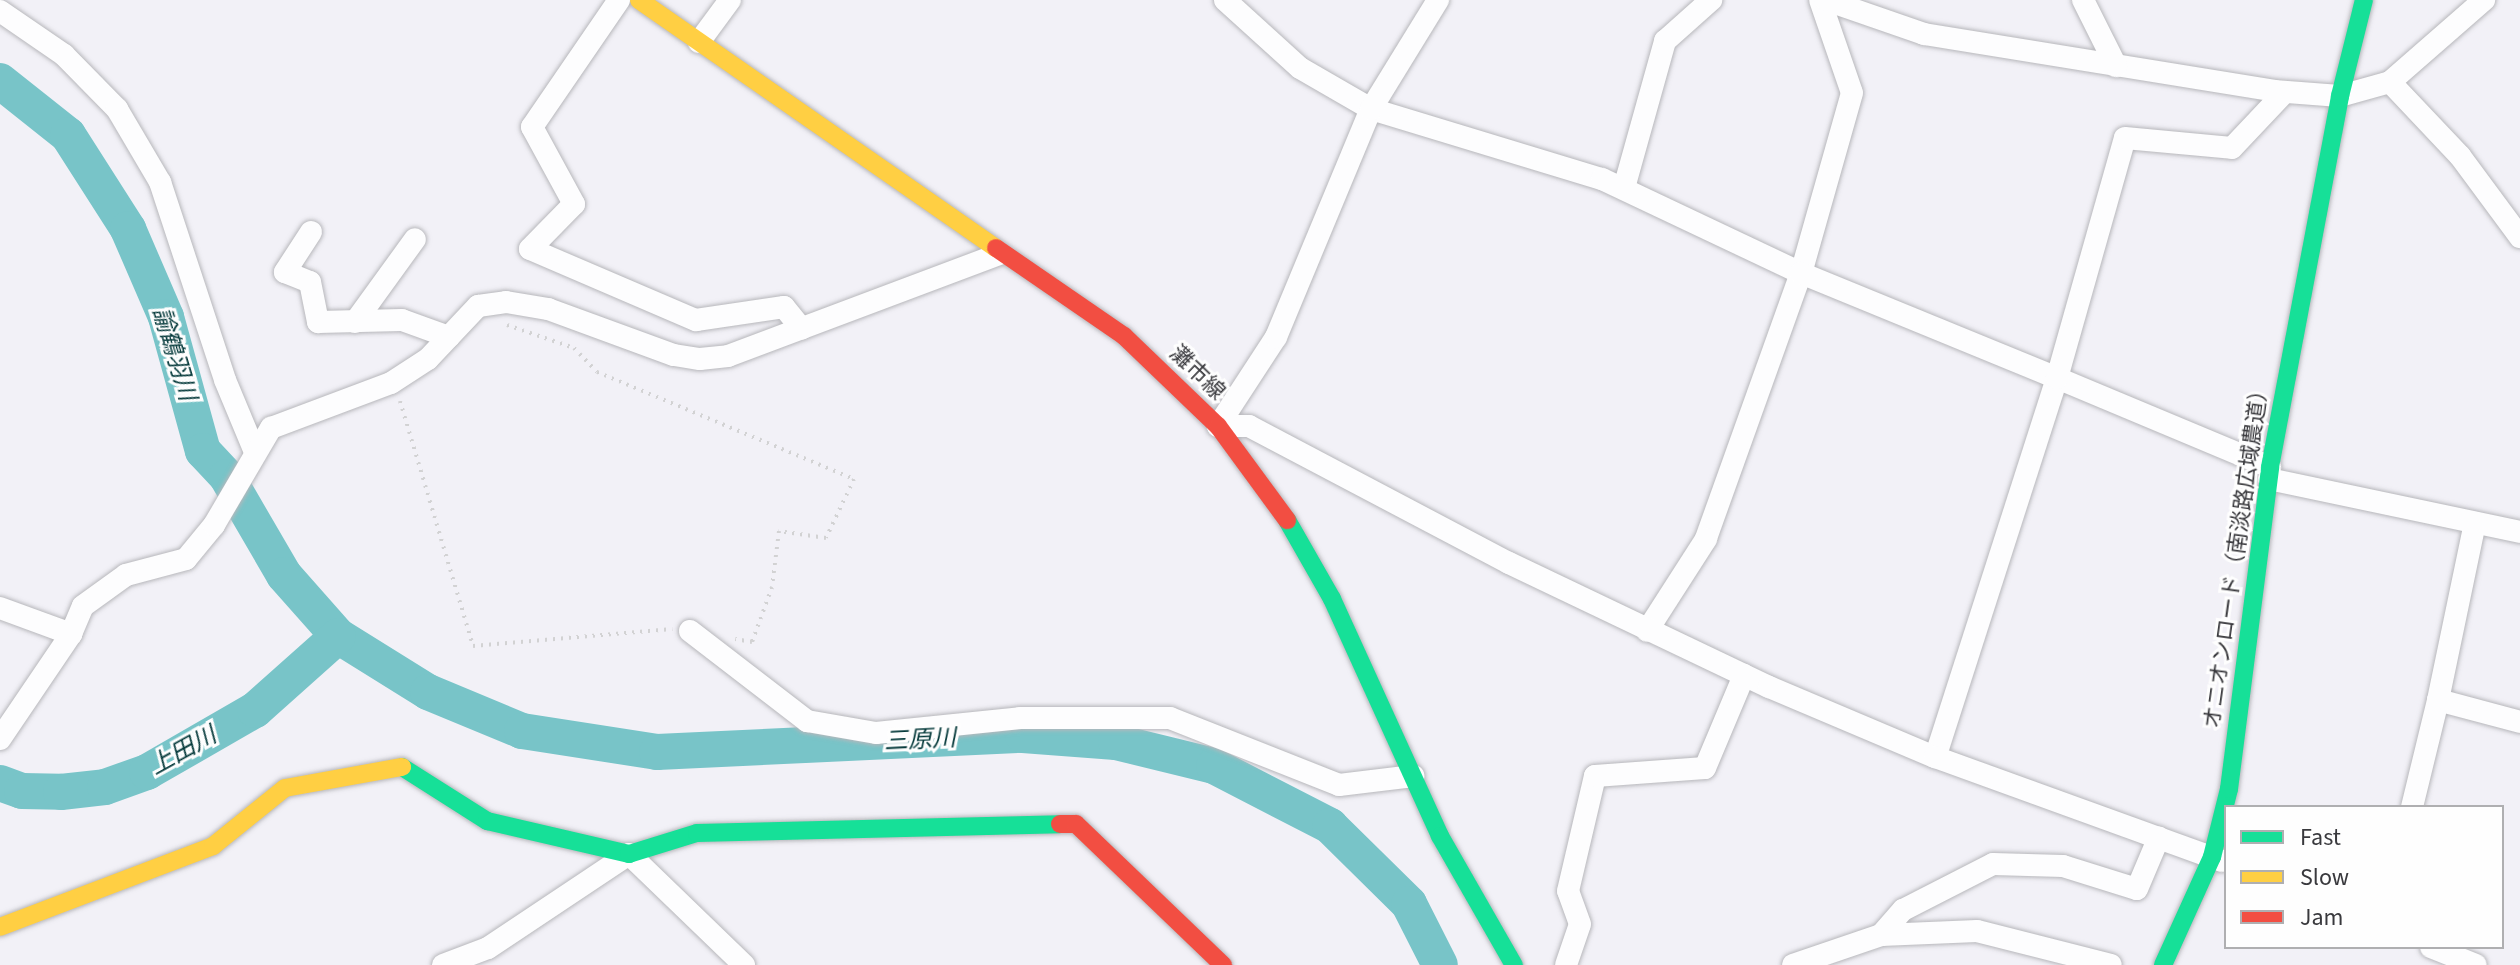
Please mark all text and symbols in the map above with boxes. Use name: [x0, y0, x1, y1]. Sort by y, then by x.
water label: 諭鶴羽川: [146, 304, 202, 404]
street label: 灘市線: [1164, 341, 1230, 405]
street label: オニオンロード（南淡路広域農道）: [2199, 378, 2275, 730]
water label: 上田川: [145, 721, 221, 781]
water label: 三原川: [883, 724, 957, 756]
legend: [2224, 805, 2504, 949]
text: Fast: [2300, 820, 2341, 855]
text: Slow: [2300, 860, 2349, 895]
text: Jam: [2300, 900, 2344, 935]

